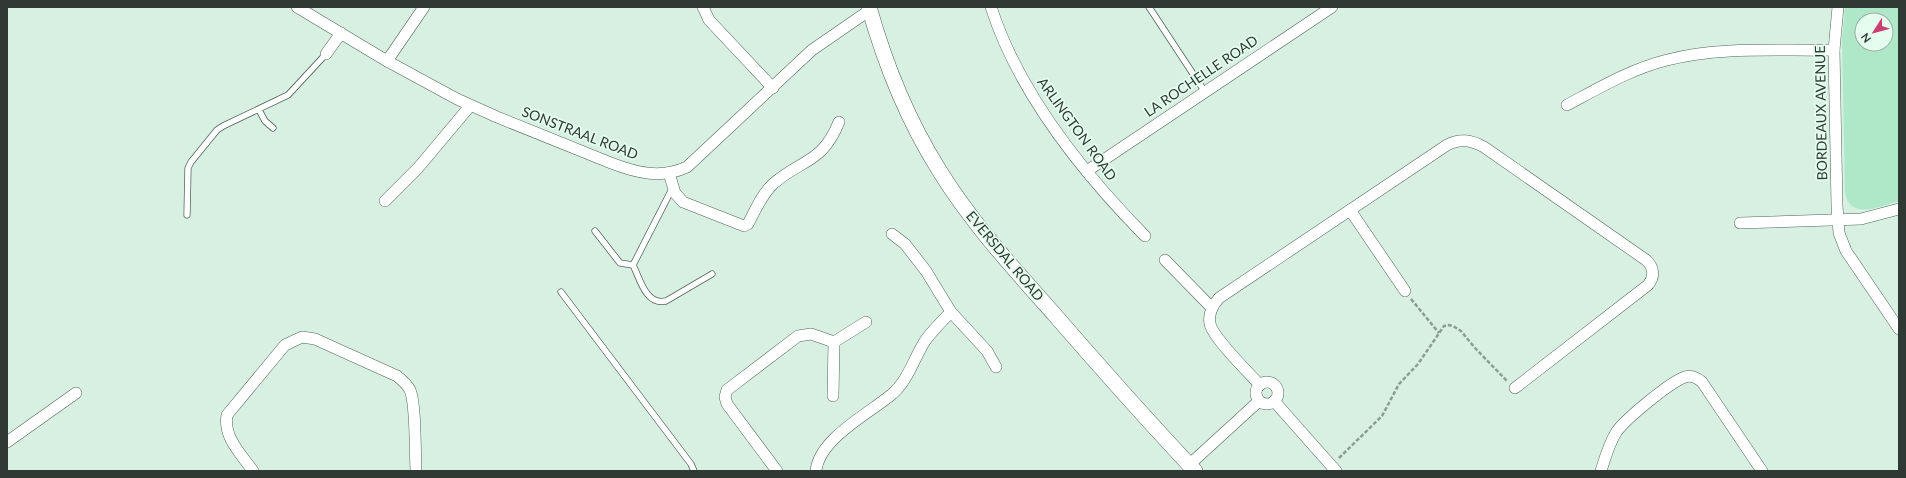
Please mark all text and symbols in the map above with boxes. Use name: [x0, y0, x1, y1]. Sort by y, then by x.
north arrow: [1854, 12, 1894, 52]
street label: LA ROCHELLE ROAD: [1141, 31, 1261, 120]
text: N: [1858, 31, 1873, 45]
street label: BORDEAUX AVENUE: [1811, 45, 1830, 181]
street label: ARLINGTON ROAD: [1034, 74, 1121, 184]
street label: SONSTRAAL ROAD: [520, 103, 641, 163]
street label: EVERSDAL ROAD: [963, 207, 1048, 304]

